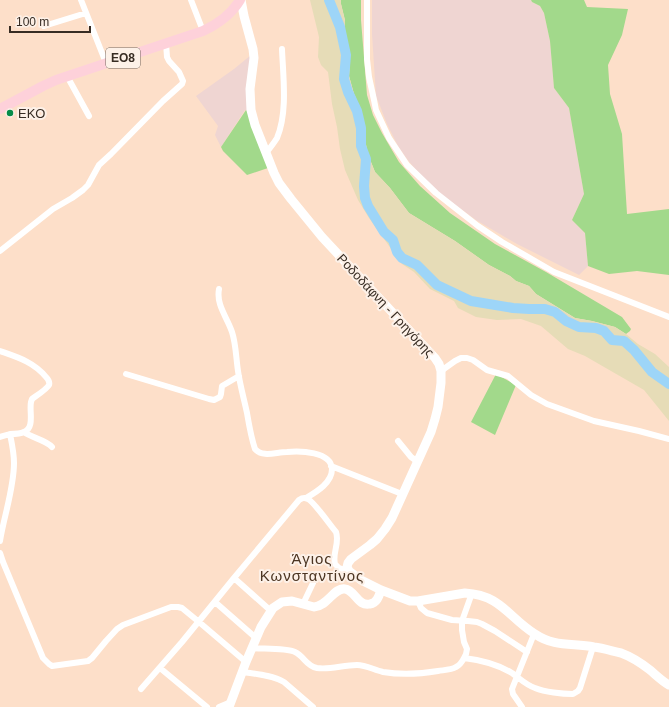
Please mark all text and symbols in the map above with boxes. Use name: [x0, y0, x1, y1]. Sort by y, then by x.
scale bar: [10, 8, 90, 34]
text: 100 m: [16, 15, 49, 29]
road number: ΕΟ8: [106, 48, 140, 68]
place label: EKO: [18, 106, 45, 121]
marker: EKO: [5, 108, 15, 118]
street label: Ροδοδάφνη - Γρηγόρης: [334, 251, 437, 360]
district label: Άγιος Κωνσταντίνος: [260, 550, 364, 584]

